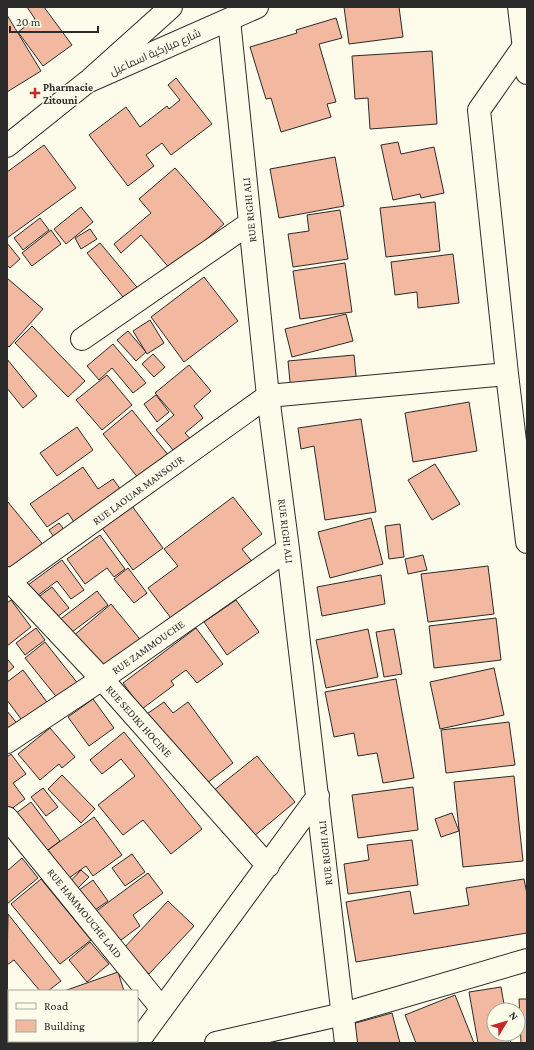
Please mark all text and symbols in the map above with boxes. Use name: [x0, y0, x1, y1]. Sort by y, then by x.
scale bar: [10, 8, 98, 34]
text: 20 m: [16, 15, 41, 29]
street label: شارع مباركية اسماعيل: [108, 26, 203, 79]
place label: Pharmacie Zitouni: [43, 81, 93, 106]
marker: Pharmacie Zitouni: [30, 88, 40, 98]
street label: RUE RIGHI ALI: [240, 177, 258, 243]
street label: RUE LAOUAR MANSOUR: [90, 452, 187, 527]
street label: RUE RIGHI ALI: [276, 498, 296, 564]
street label: RUE ZAMMOUCHE: [110, 618, 186, 676]
street label: RUE SEDIKI HOCINE: [104, 683, 174, 759]
street label: RUE RIGHI ALI: [316, 820, 334, 886]
street label: RUE HAMMOUCHE LAID: [45, 866, 125, 960]
legend: [8, 990, 138, 1042]
text: Road: [44, 999, 69, 1013]
north arrow: [486, 1002, 526, 1042]
text: N: [507, 1009, 521, 1023]
text: Building: [44, 1019, 85, 1033]

